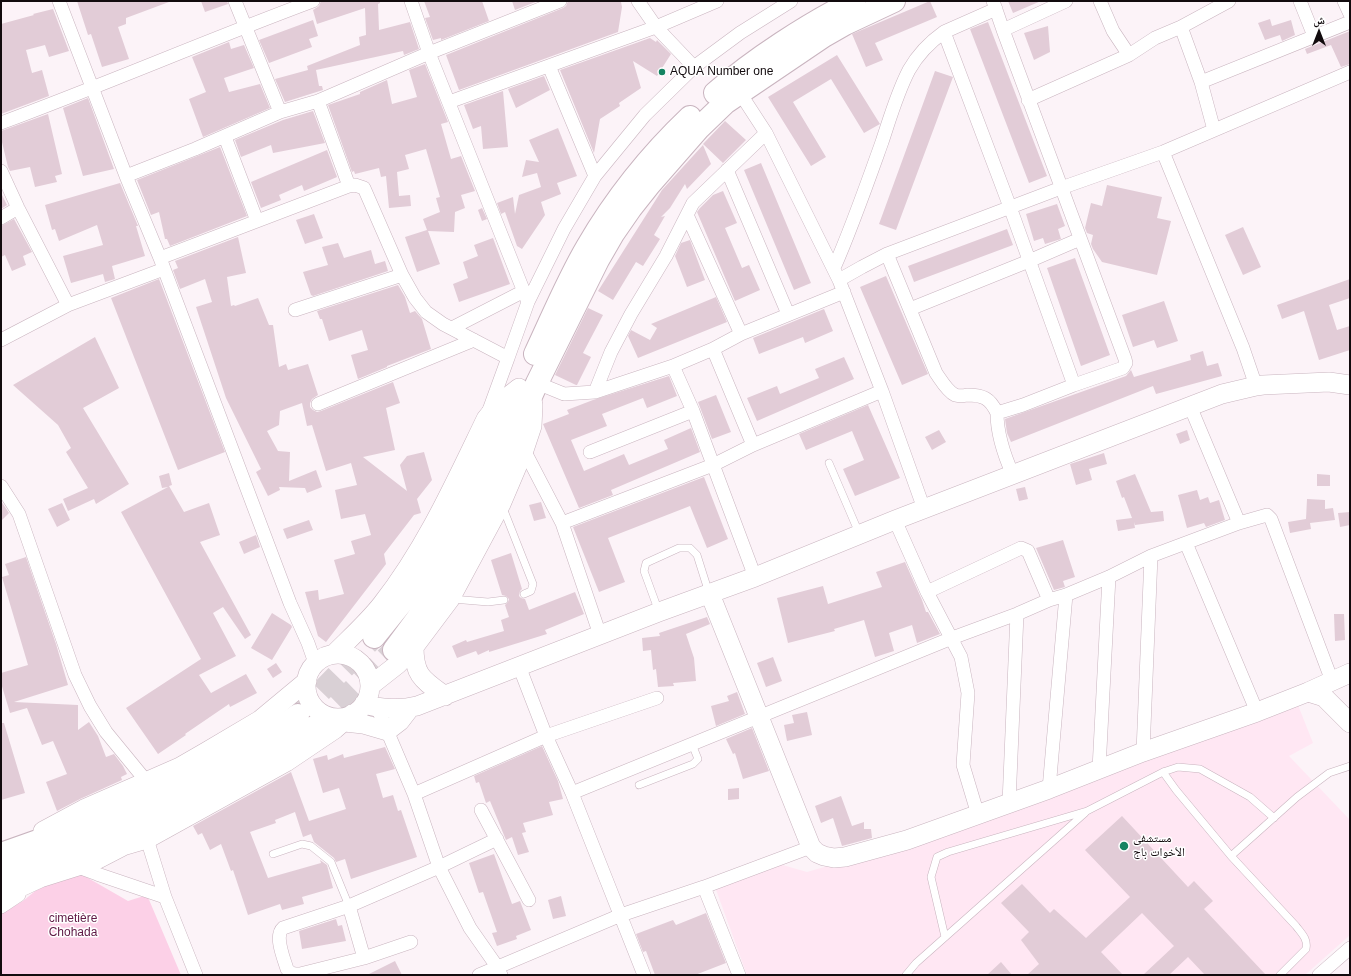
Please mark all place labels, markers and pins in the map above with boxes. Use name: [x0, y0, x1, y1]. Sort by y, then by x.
place label: AQUA Number one: [670, 65, 773, 79]
marker: AQUA Number one: [657, 67, 667, 77]
place label: مستشفى الأخوات باج: [1133, 832, 1185, 860]
marker: مستشفى الأخوات باج: [1118, 840, 1130, 852]

